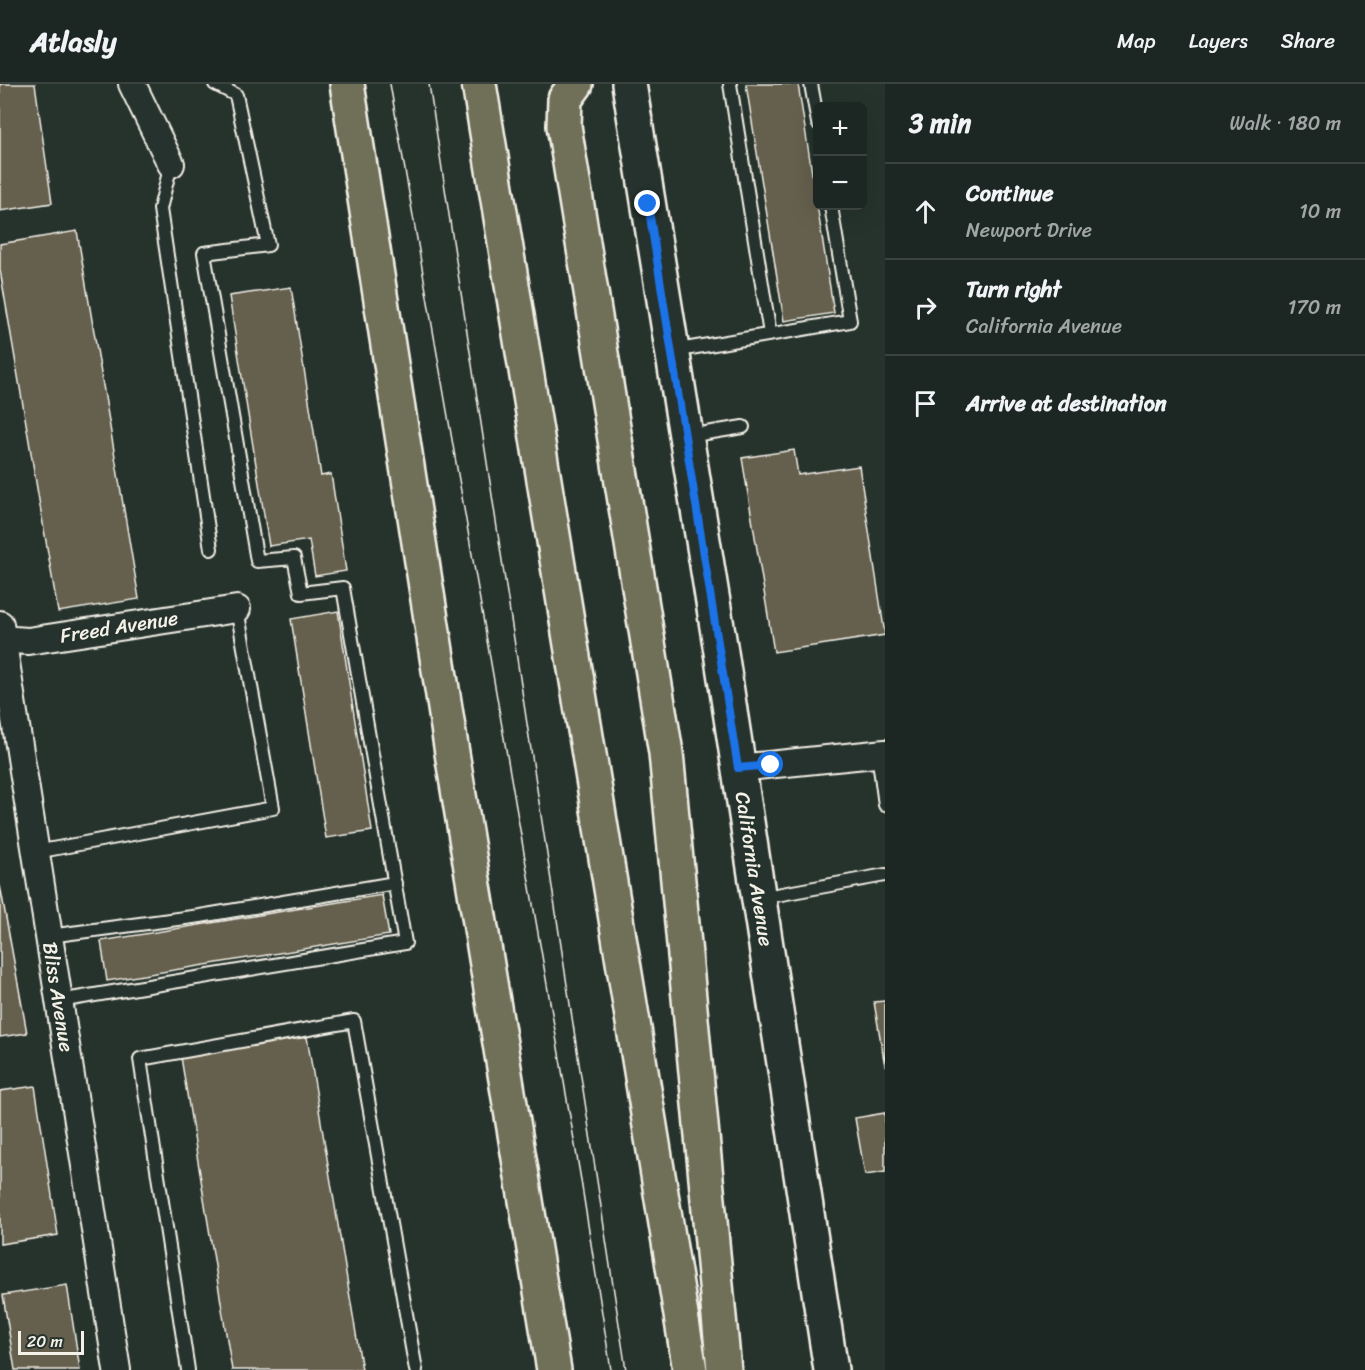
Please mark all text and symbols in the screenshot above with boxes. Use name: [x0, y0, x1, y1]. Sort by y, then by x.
text: Atlasly: [30, 17, 117, 66]
text: Map: [1117, 22, 1156, 60]
text: Layers: [1189, 22, 1248, 60]
text: Share: [1281, 22, 1335, 60]
text: 3 min: [909, 100, 971, 146]
map controls: [813, 102, 867, 210]
button: +: [813, 102, 867, 156]
text: Walk · 180 m: [1230, 106, 1341, 141]
button: −: [813, 156, 867, 210]
text: Continue: [966, 174, 1054, 213]
route end: [634, 190, 660, 216]
text: 10 m: [1299, 194, 1341, 229]
icon: ahead: [909, 195, 942, 228]
text: Newport Drive: [966, 213, 1092, 248]
text: Turn right: [966, 270, 1061, 309]
text: 170 m: [1288, 290, 1341, 325]
icon: right: [909, 291, 942, 324]
text: California Avenue: [966, 309, 1122, 344]
text: Arrive at destination: [966, 384, 1167, 423]
icon: arrive: [909, 387, 942, 420]
street label: Freed Avenue: [57, 600, 181, 654]
route start: [757, 751, 783, 777]
street label: California Avenue: [725, 789, 783, 949]
street label: Bliss Avenue: [32, 939, 84, 1055]
text: 20 m: [27, 1327, 63, 1356]
scale bar: [18, 1328, 84, 1356]

